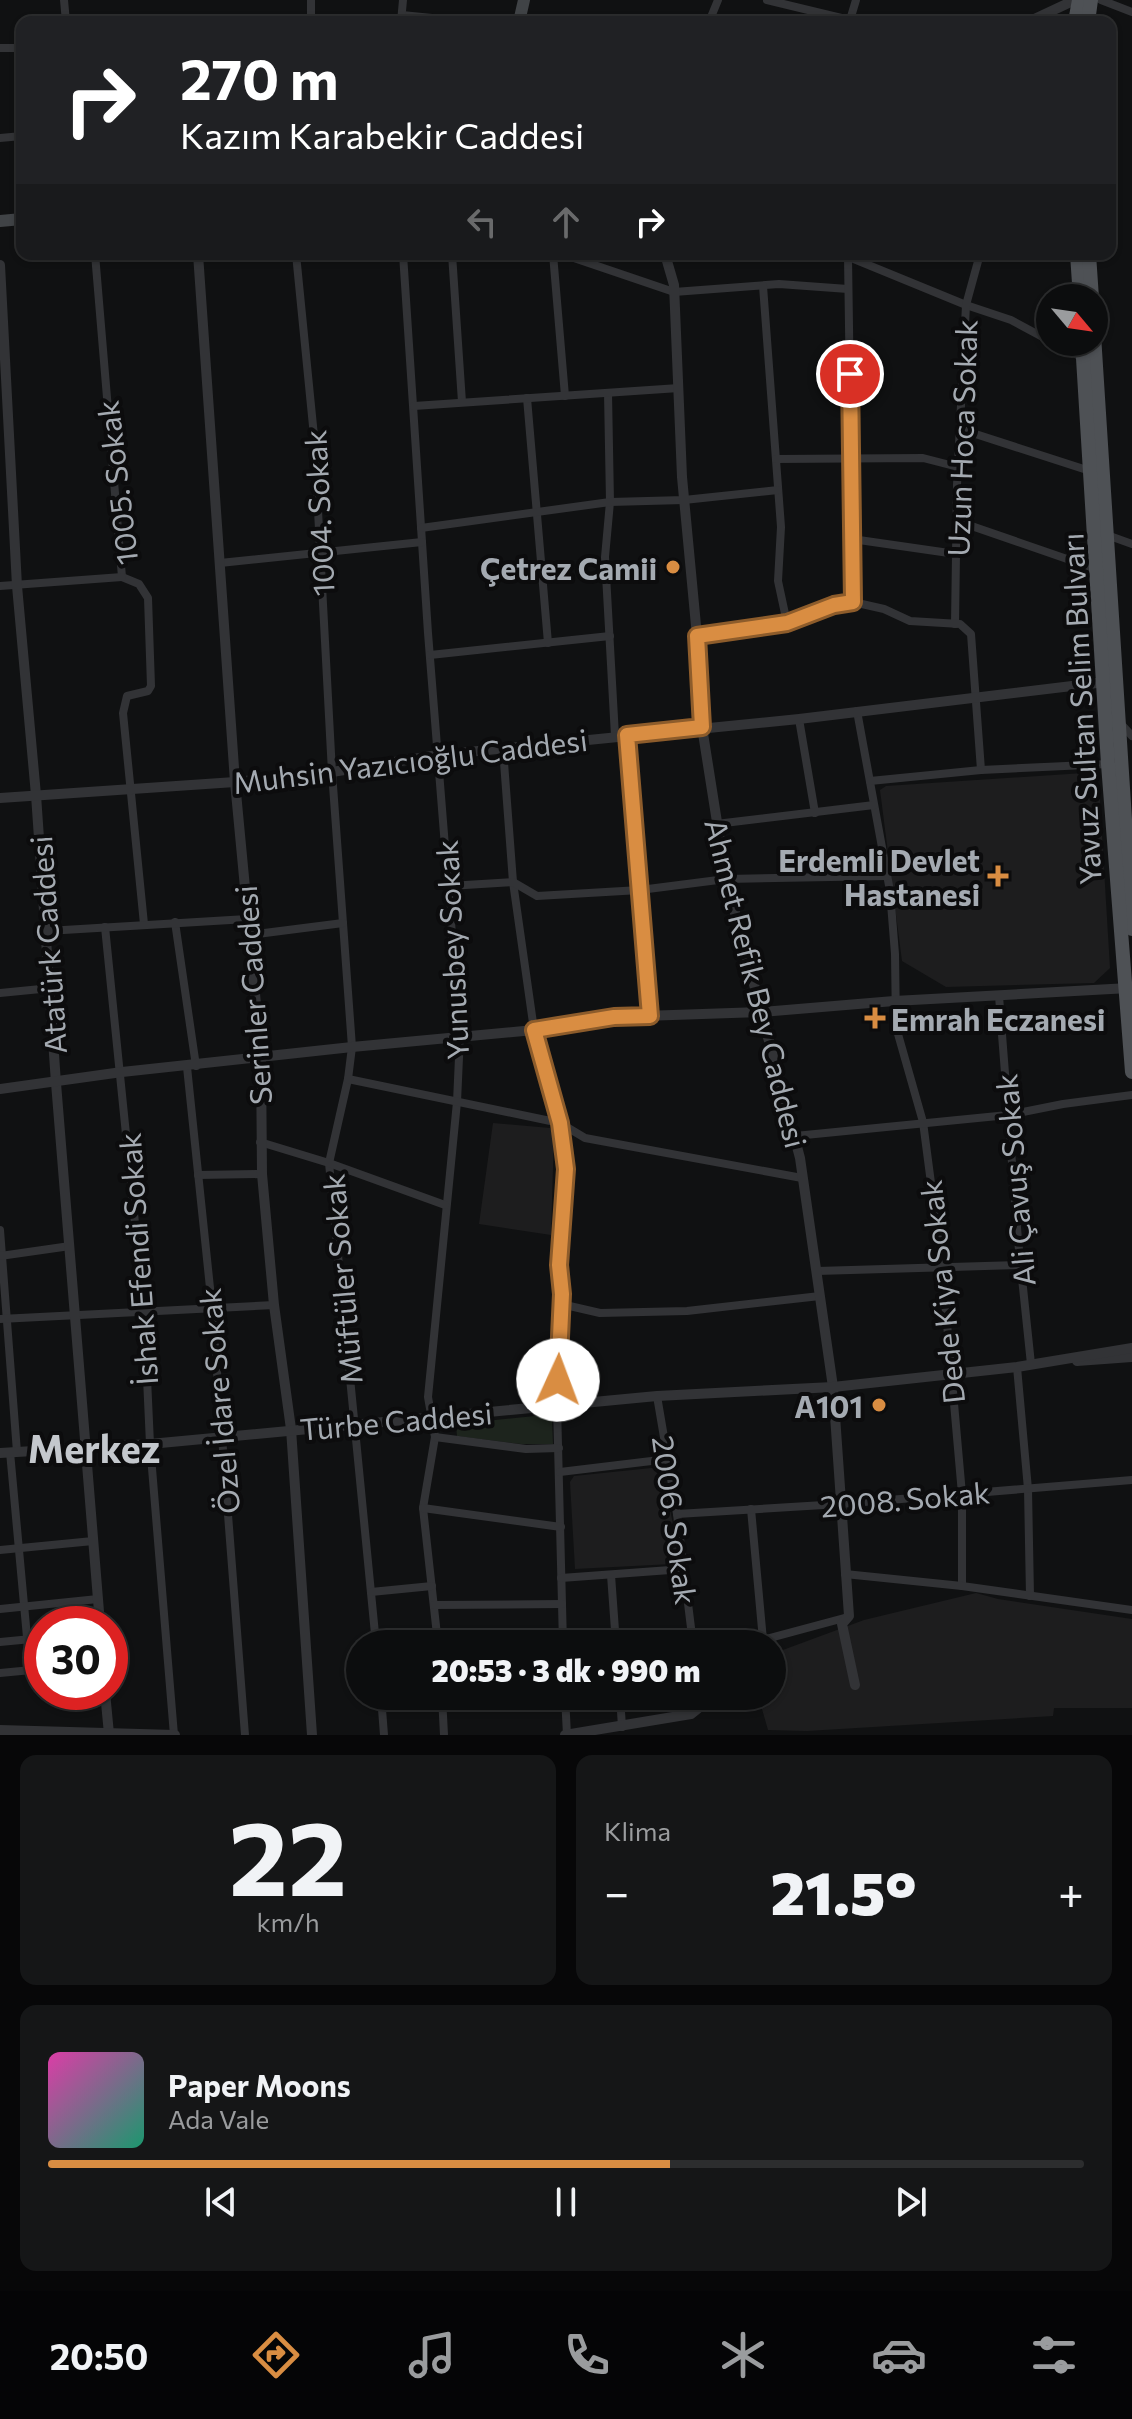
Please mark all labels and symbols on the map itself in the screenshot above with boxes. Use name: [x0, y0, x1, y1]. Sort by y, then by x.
north arrow: [1036, 284, 1108, 356]
street label: Uzun Hoca Sokak: [938, 319, 984, 557]
pin: [816, 340, 884, 408]
street label: 1005. Sokak: [88, 399, 144, 567]
street label: 1004. Sokak: [295, 429, 341, 597]
street label: Yavuz Sultan Selim Bulvarı: [1052, 532, 1108, 886]
place label: Çetrez Camii: [480, 549, 657, 587]
marker: Çetrez Camii: [664, 558, 682, 576]
street label: Muhsin Yazıcıoğlu Caddesi: [231, 720, 589, 800]
street label: Ahmet Refik Bey Caddesi: [698, 814, 816, 1152]
street label: Atatürk Caddesi: [21, 835, 73, 1055]
street label: Yunusbey Sokak: [427, 839, 475, 1061]
place label: Erdemli Devlet Hastanesi: [778, 841, 980, 912]
marker: Erdemli Devlet Hastanesi: [987, 865, 1009, 887]
street label: Serinler Caddesi: [226, 884, 278, 1106]
place label: Emrah Eczanesi: [891, 1000, 1105, 1037]
marker: Emrah Eczanesi: [866, 1009, 884, 1027]
street label: Ali Çavuş Sokak: [986, 1072, 1042, 1288]
street label: İshak Efendi Sokak: [110, 1132, 164, 1386]
street label: Müftüler Sokak: [313, 1172, 369, 1386]
street label: Dede Kiya Sokak: [911, 1178, 971, 1406]
street label: Özel İdare Sokak: [190, 1286, 246, 1516]
position arrow: [516, 1338, 600, 1422]
place label: A101: [794, 1387, 863, 1424]
street label: Türbe Caddesi: [298, 1393, 494, 1447]
marker: A101: [870, 1396, 888, 1414]
district label: Merkez: [28, 1424, 160, 1471]
street label: 2006. Sokak: [646, 1433, 706, 1607]
street label: 2008. Sokak: [819, 1472, 991, 1524]
speed limit sign: 30: [24, 1606, 128, 1710]

